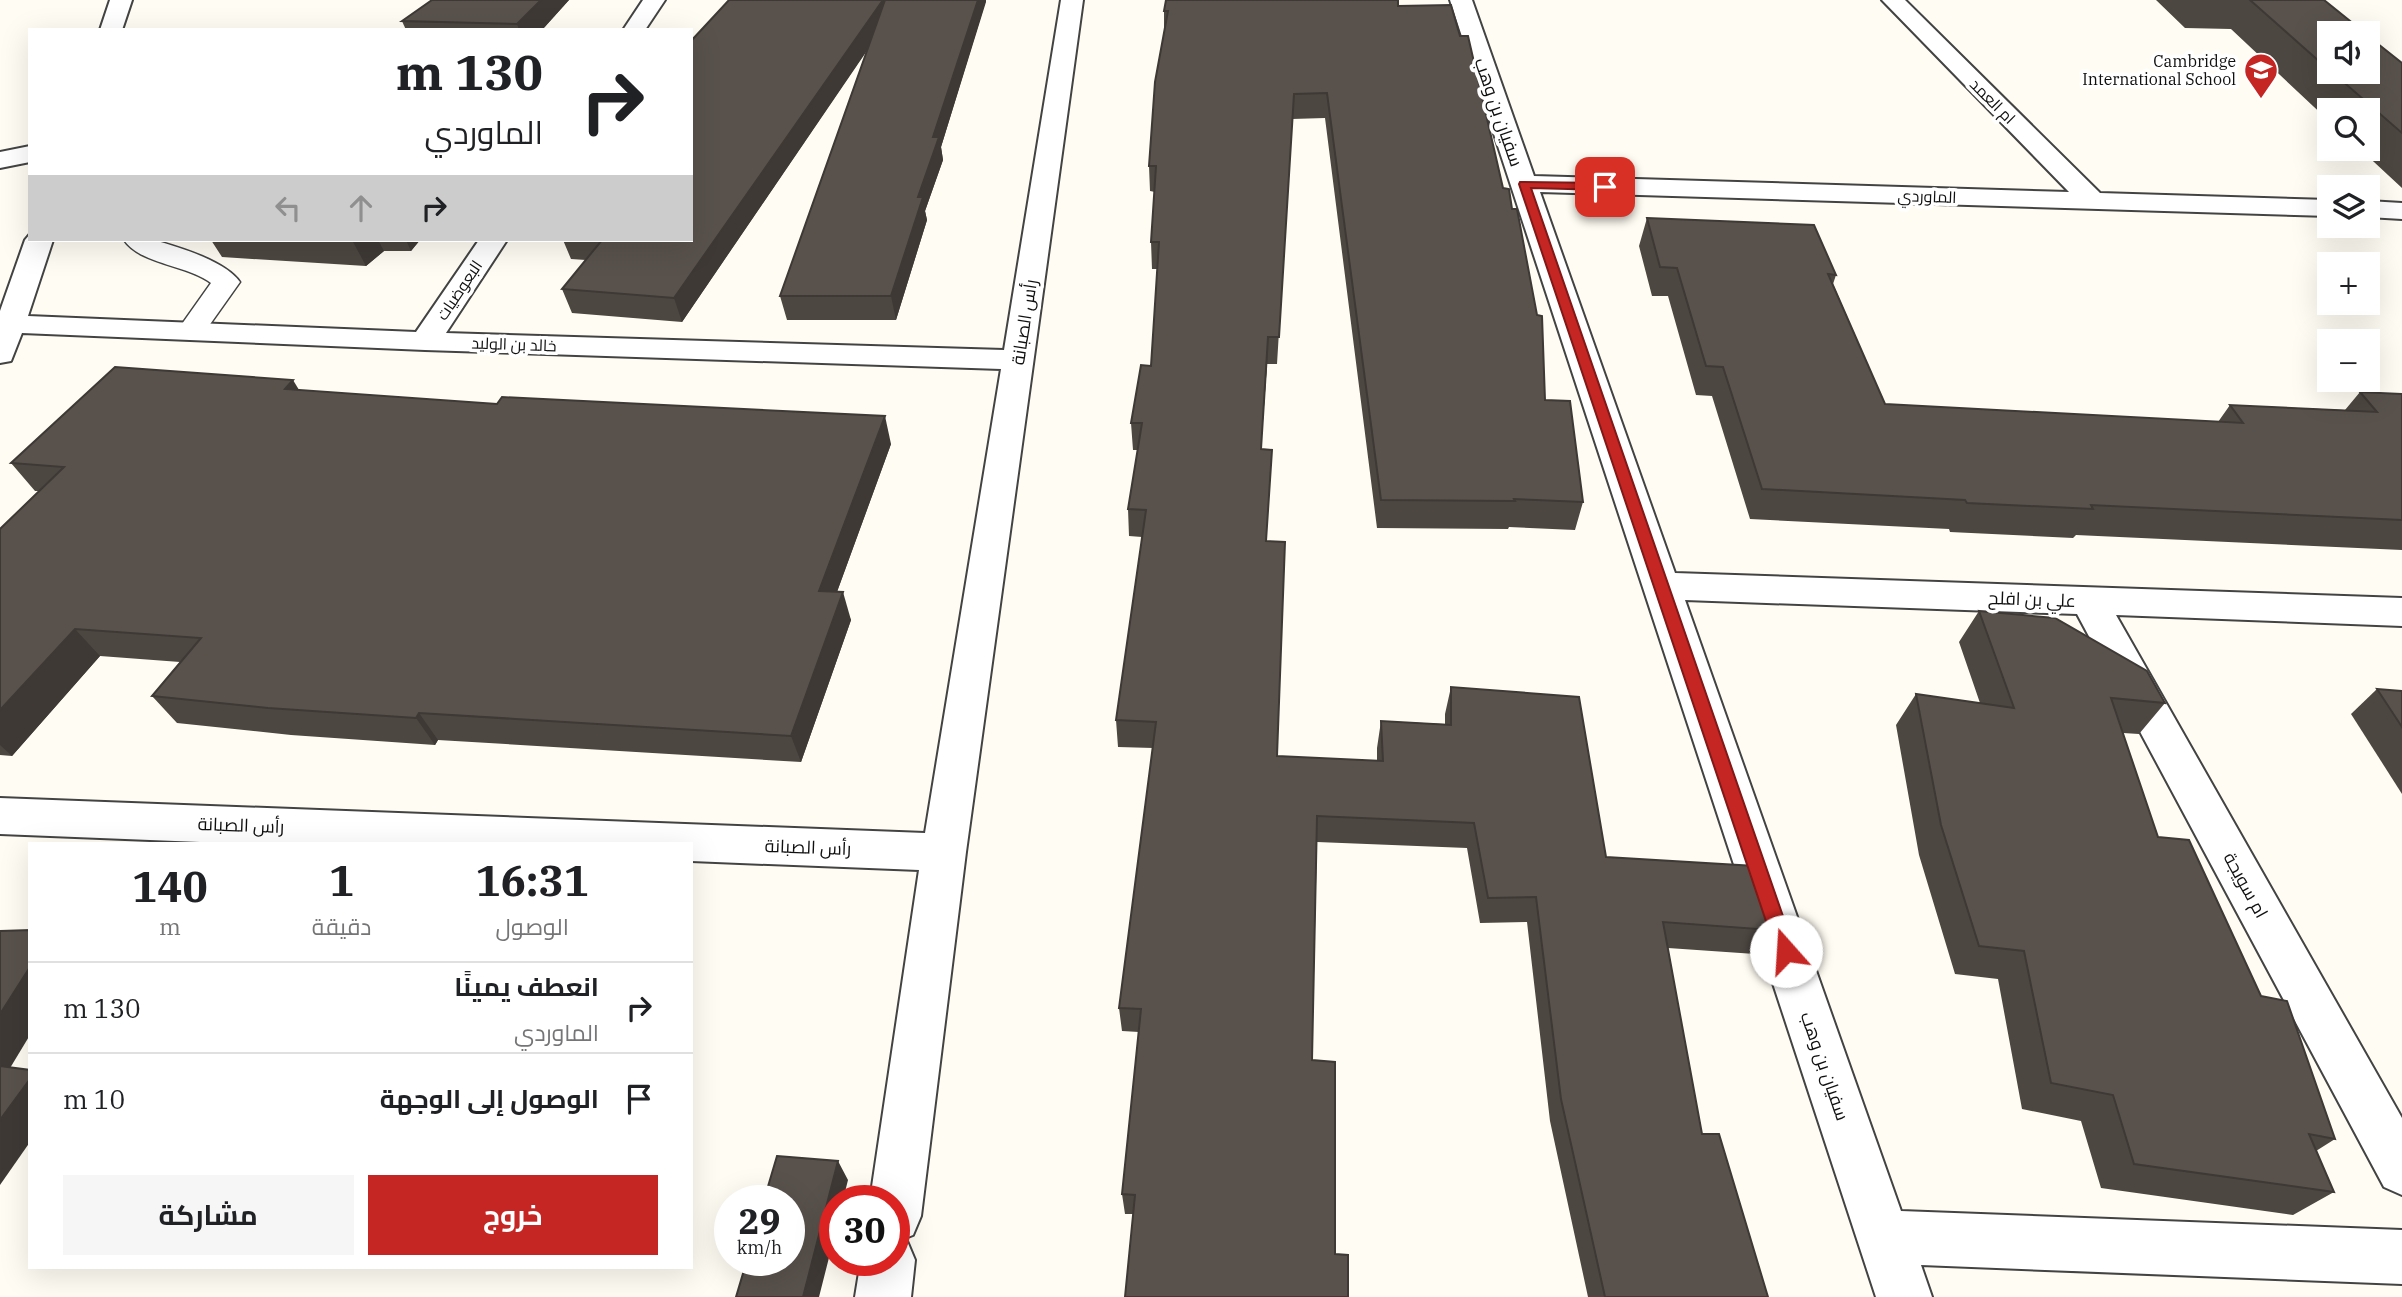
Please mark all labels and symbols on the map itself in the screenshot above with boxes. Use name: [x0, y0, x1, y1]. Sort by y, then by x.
place label: Cambridge International School: [2082, 51, 2236, 89]
school or university icon: Cambridge International School: [2242, 51, 2280, 100]
street label: سفيان بن وهب: [1470, 55, 1528, 169]
street label: ام العمد: [1965, 74, 2020, 129]
pin: [1575, 157, 1635, 217]
street label: الماوردي: [1897, 185, 1957, 211]
street label: البعوضيات: [432, 256, 486, 324]
street label: رأس الصبانة: [1006, 277, 1042, 367]
street label: خالد بن الوليد: [471, 333, 557, 356]
street label: علي بن افلح: [1988, 586, 2076, 615]
street label: رأس الصبانة: [197, 812, 285, 838]
street label: رأس الصبانة: [764, 834, 852, 860]
street label: ام سويجة: [2218, 848, 2273, 922]
position arrow: [1749, 914, 1823, 988]
street label: سفيان بن وهب: [1796, 1009, 1854, 1123]
speed limit sign: 30: [819, 1185, 910, 1276]

